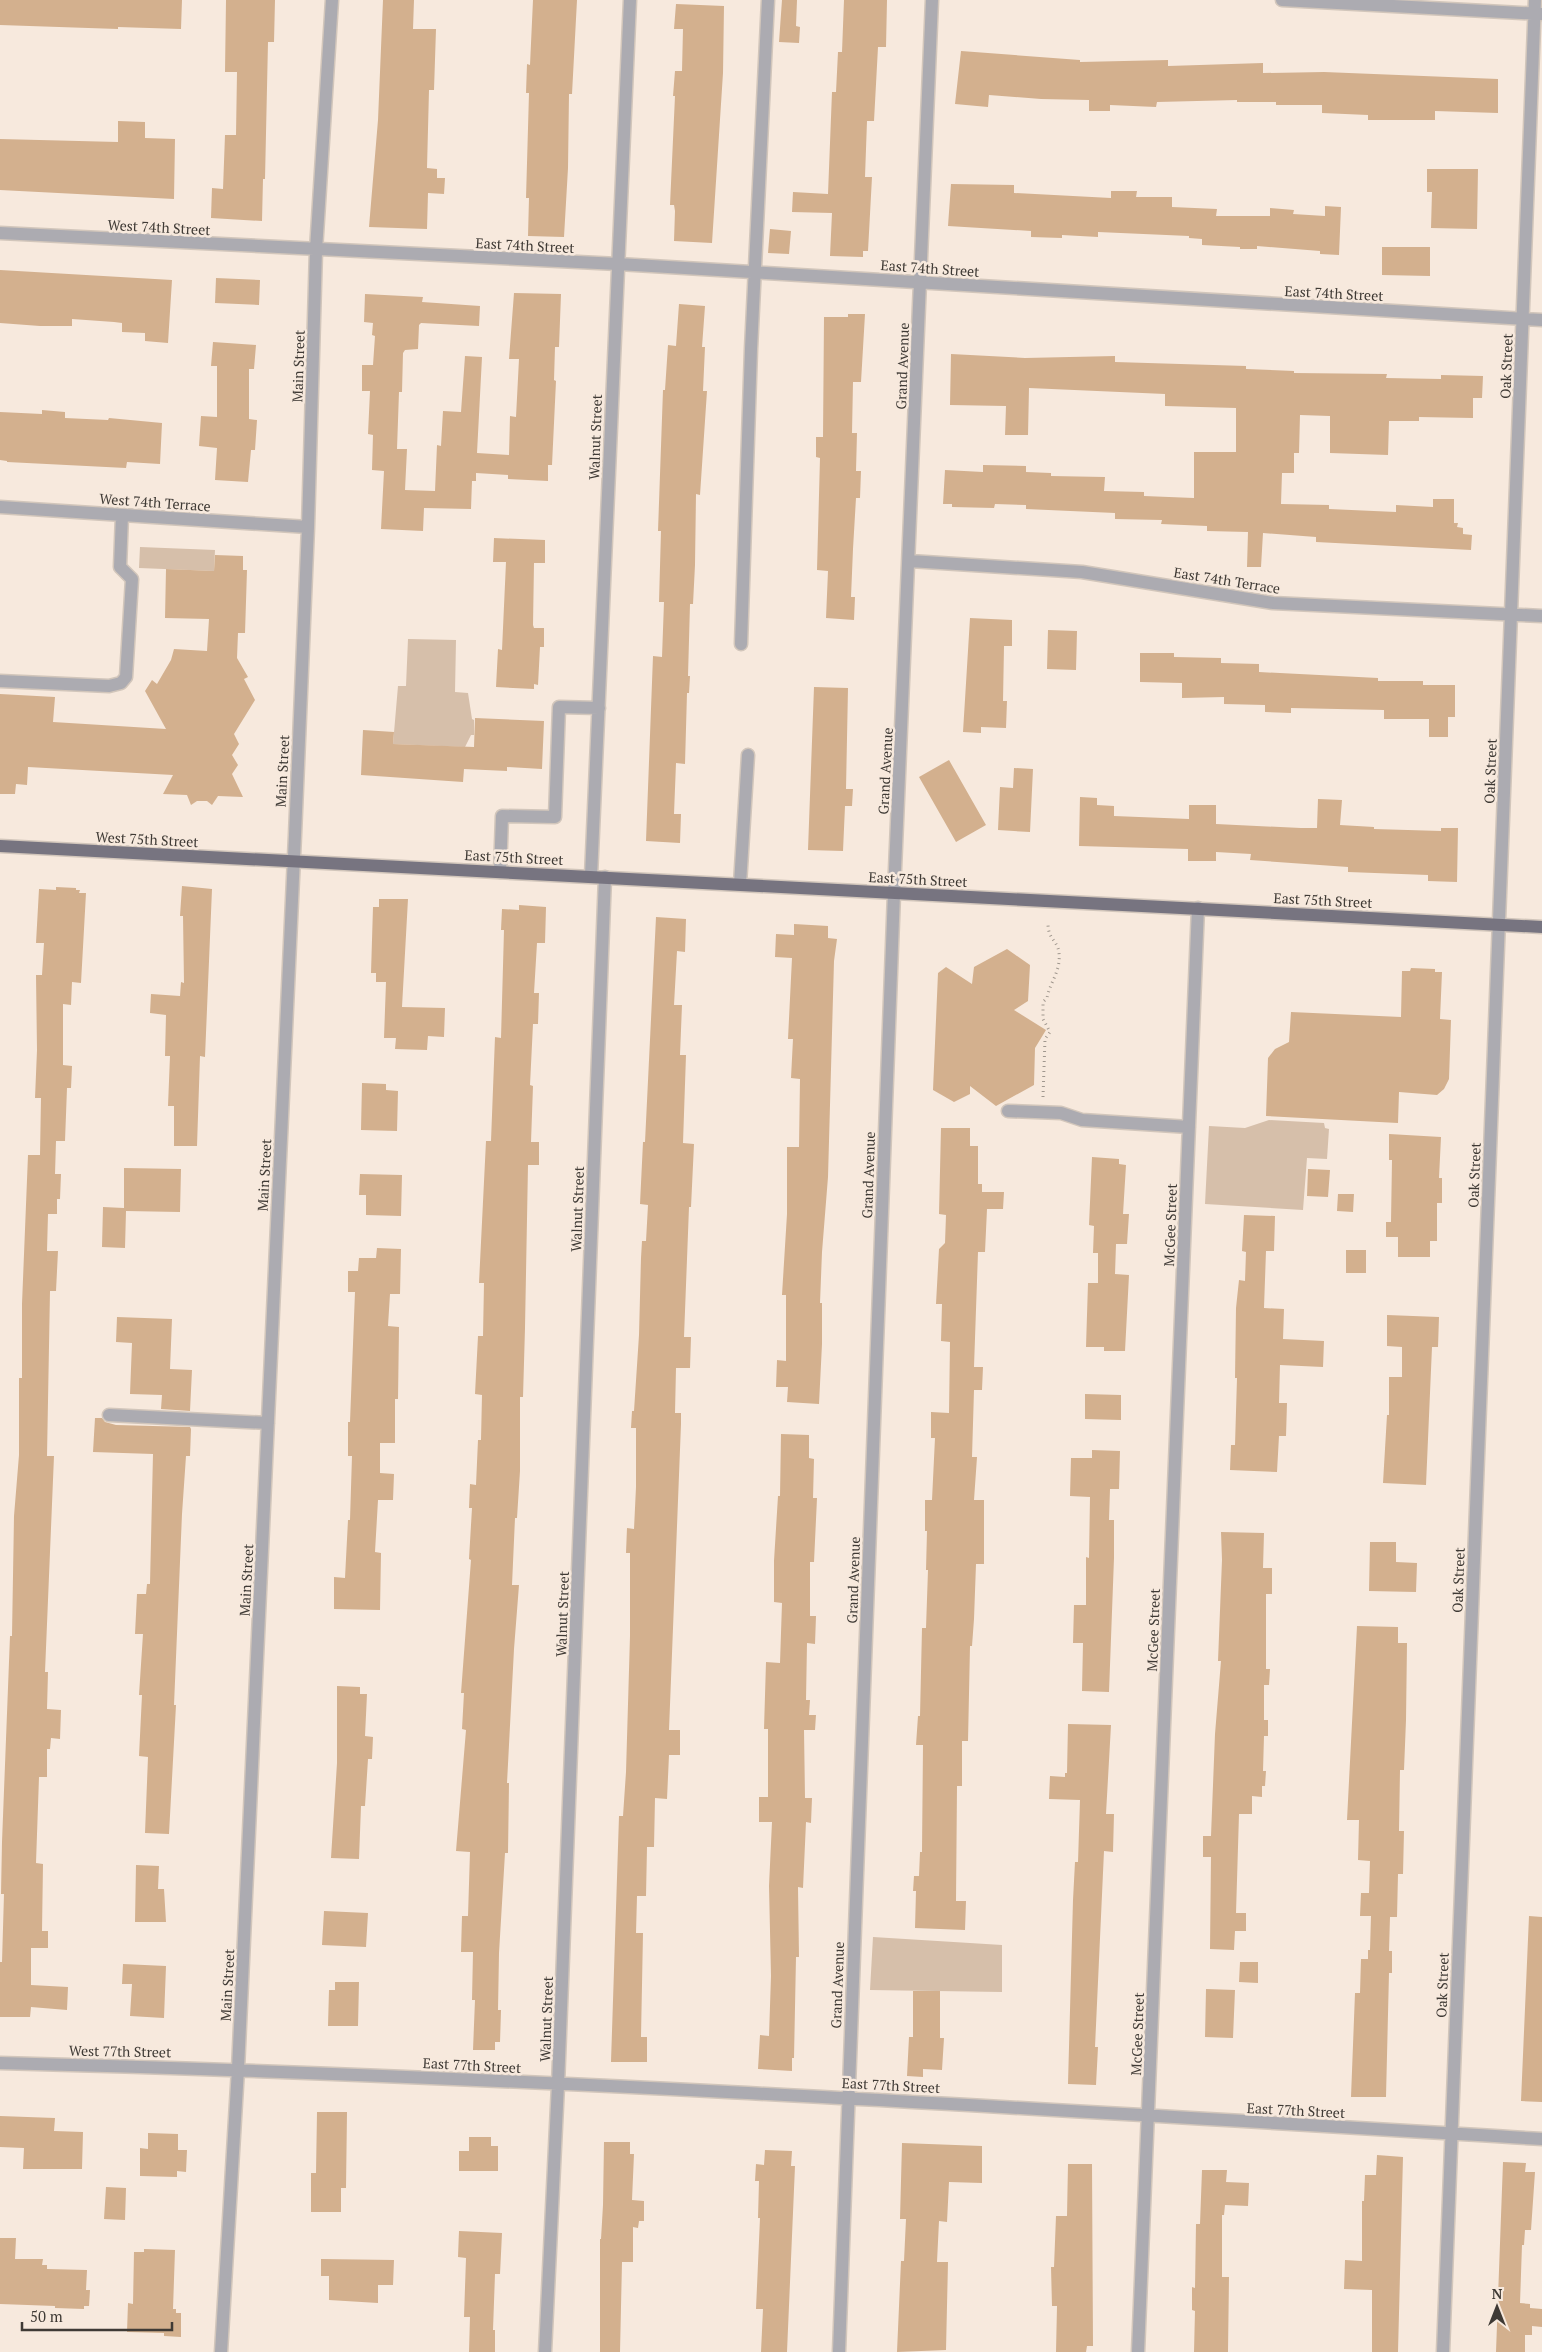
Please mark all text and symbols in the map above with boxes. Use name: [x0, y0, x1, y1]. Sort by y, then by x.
street label: West 74th Street: [107, 215, 212, 239]
street label: East 74th Street: [475, 233, 576, 257]
street label: East 74th Street: [880, 255, 981, 281]
street label: East 74th Street: [1284, 281, 1385, 305]
street label: Grand Avenue: [891, 322, 913, 410]
street label: Main Street: [287, 329, 309, 403]
street label: Oak Street: [1495, 332, 1517, 399]
street label: Walnut Street: [584, 393, 606, 480]
street label: West 74th Terrace: [99, 489, 211, 515]
street label: East 74th Terrace: [1172, 562, 1282, 598]
street label: Grand Avenue: [873, 727, 897, 815]
street label: Main Street: [271, 734, 293, 808]
street label: Oak Street: [1479, 737, 1501, 804]
street label: West 75th Street: [95, 827, 200, 851]
street label: East 75th Street: [464, 845, 565, 869]
street label: East 75th Street: [868, 867, 969, 891]
street label: East 75th Street: [1273, 888, 1374, 912]
street label: Grand Avenue: [857, 1131, 879, 1219]
street label: Main Street: [253, 1138, 275, 1212]
street label: Oak Street: [1463, 1141, 1485, 1208]
street label: Walnut Street: [566, 1165, 588, 1252]
street label: McGee Street: [1159, 1182, 1181, 1267]
street label: Grand Avenue: [842, 1536, 864, 1624]
street label: Main Street: [235, 1543, 257, 1617]
street label: Oak Street: [1447, 1546, 1469, 1613]
street label: Walnut Street: [551, 1570, 573, 1657]
street label: McGee Street: [1142, 1587, 1164, 1672]
street label: Grand Avenue: [826, 1941, 848, 2029]
street label: Main Street: [216, 1948, 238, 2022]
street label: Oak Street: [1431, 1951, 1453, 2018]
street label: Walnut Street: [535, 1975, 557, 2062]
street label: McGee Street: [1126, 1991, 1148, 2076]
street label: West 77th Street: [69, 2041, 172, 2061]
street label: East 77th Street: [422, 2053, 522, 2077]
street label: East 77th Street: [841, 2073, 941, 2097]
street label: East 77th Street: [1246, 2098, 1346, 2122]
north arrow: [1472, 2282, 1522, 2332]
text: N: [1492, 2284, 1503, 2303]
scale bar: [22, 2300, 172, 2332]
text: 50 m: [30, 2306, 63, 2326]

